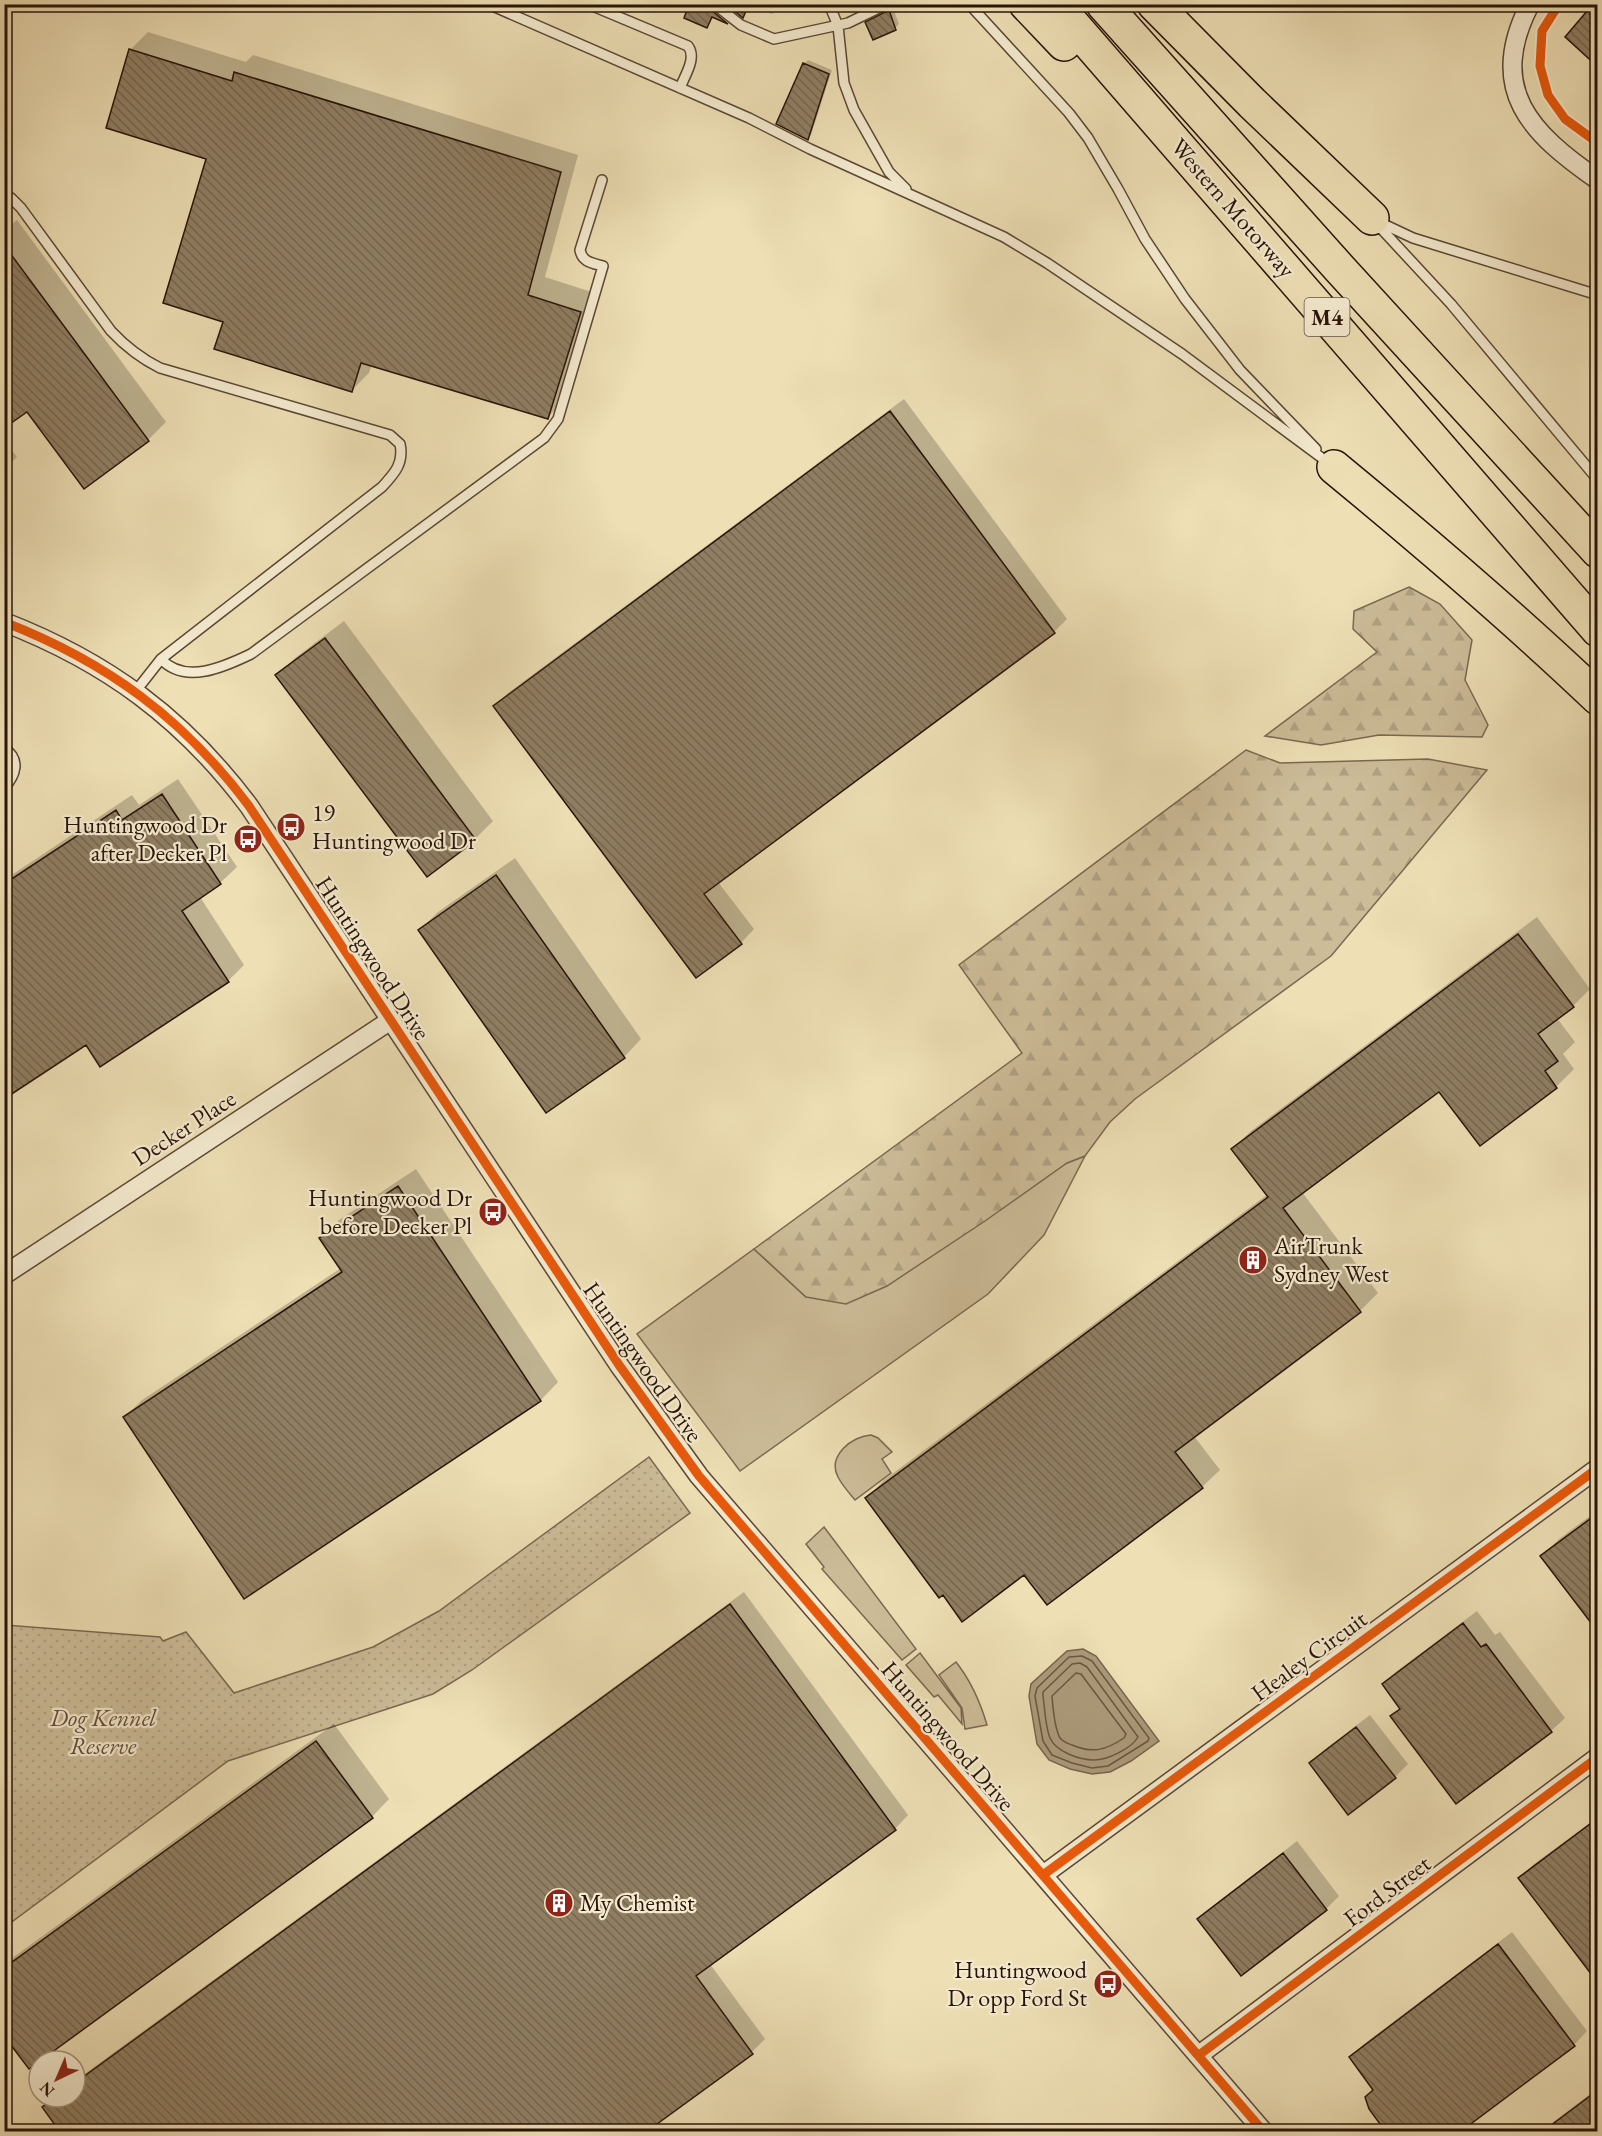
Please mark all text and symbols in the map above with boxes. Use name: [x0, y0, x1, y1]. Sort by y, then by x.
street label: Western Motorway: [1164, 131, 1303, 284]
road number: M4: [1304, 298, 1350, 336]
place label: 19 Huntingwood Dr: [312, 797, 476, 856]
place label: Huntingwood Dr after Decker Pl: [63, 809, 227, 868]
bus stop icon: 19 Huntingwood Dr: [275, 811, 307, 843]
bus stop icon: Huntingwood Dr after Decker Pl: [232, 823, 264, 855]
street label: Huntingwood Drive: [309, 870, 438, 1045]
street label: Decker Place: [126, 1083, 242, 1173]
place label: Huntingwood Dr before Decker Pl: [308, 1182, 472, 1241]
bus stop icon: Huntingwood Dr before Decker Pl: [477, 1196, 509, 1228]
place label: AirTrunk Sydney West: [1273, 1230, 1389, 1289]
building icon: AirTrunk Sydney West: [1237, 1244, 1269, 1276]
street label: Huntingwood Drive: [576, 1275, 710, 1448]
street label: Healey Circuit: [1245, 1603, 1373, 1708]
street label: Huntingwood Drive: [875, 1654, 1022, 1817]
park label: Dog Kennel Reserve: [49, 1702, 157, 1761]
street label: Ford Street: [1337, 1848, 1437, 1933]
building icon: My Chemist: [543, 1887, 575, 1919]
place label: My Chemist: [580, 1887, 695, 1918]
place label: Huntingwood Dr opp Ford St: [947, 1954, 1088, 2013]
bus stop icon: Huntingwood Dr opp Ford St: [1092, 1968, 1124, 2000]
north arrow: [27, 2049, 87, 2109]
text: N: [35, 2077, 59, 2101]

